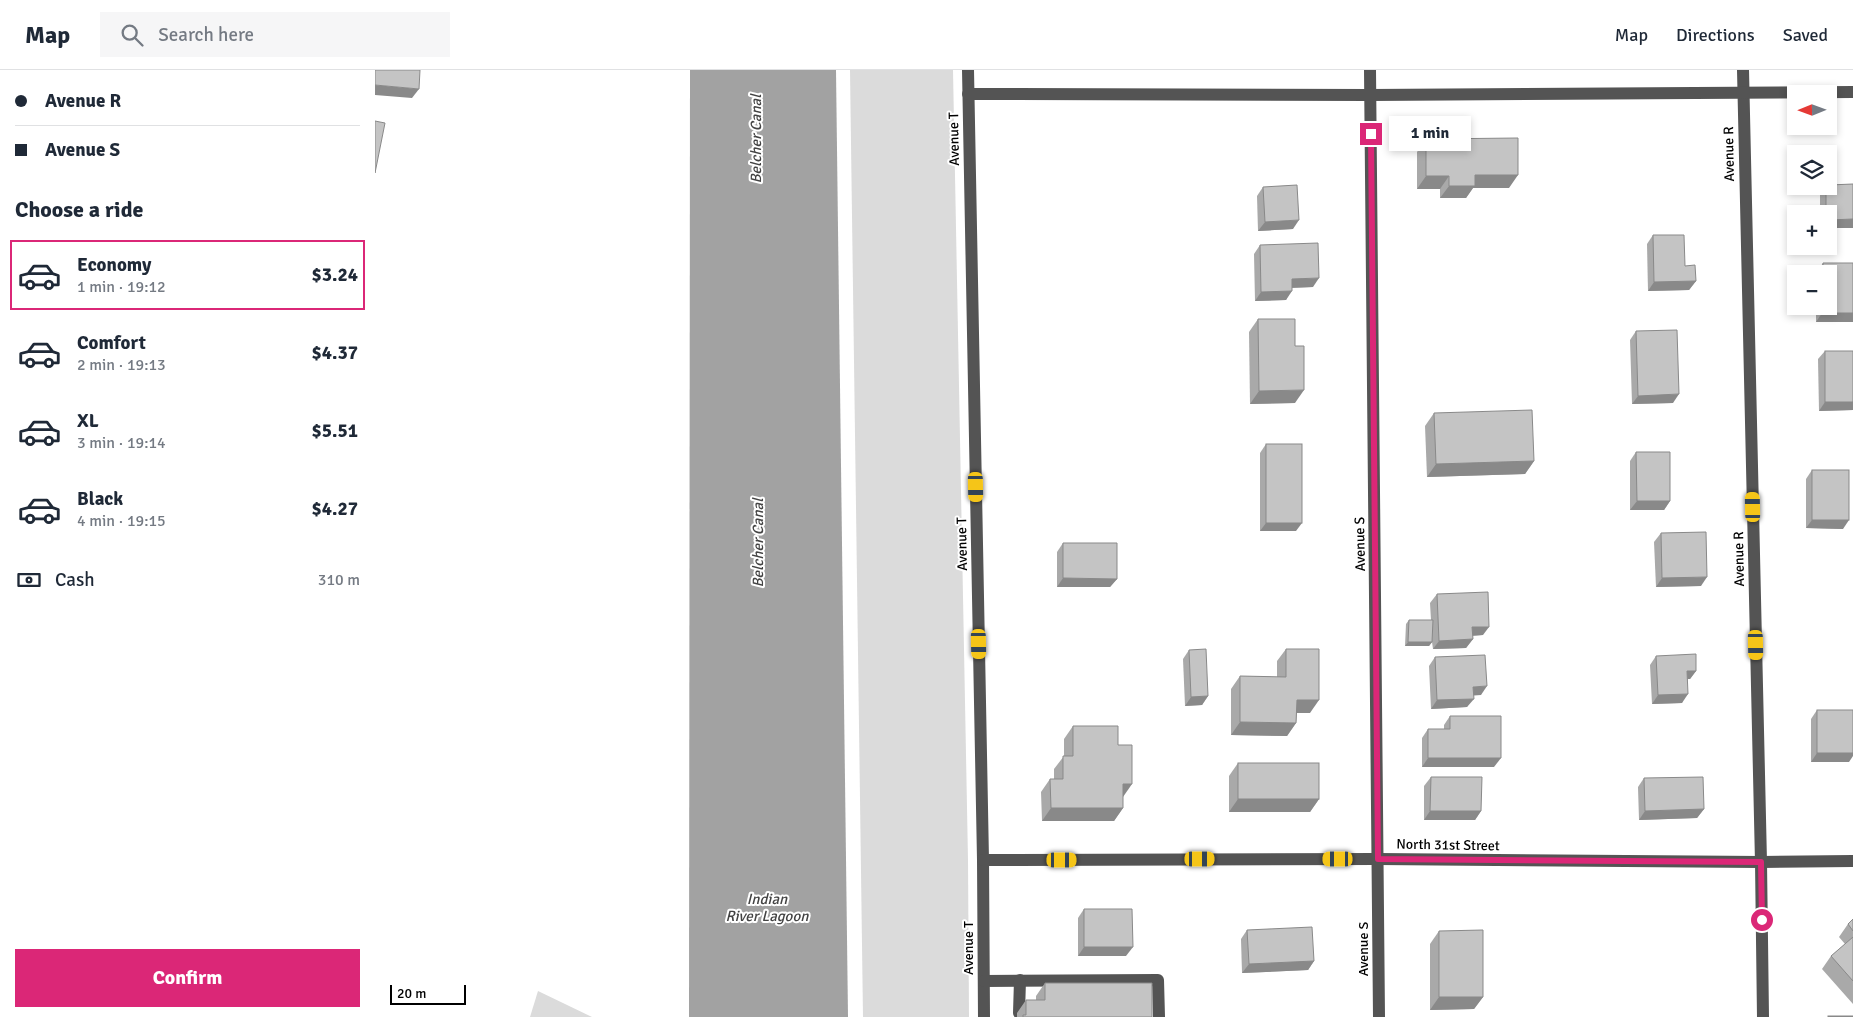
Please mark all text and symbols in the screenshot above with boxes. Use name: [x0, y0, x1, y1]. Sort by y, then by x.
search box: [100, 12, 450, 57]
text: Map: [25, 20, 70, 50]
icon: search: [118, 21, 146, 49]
text: Search here: [158, 23, 254, 47]
text: Map: [1615, 24, 1648, 46]
text: Directions: [1676, 24, 1755, 46]
text: Saved: [1783, 24, 1828, 46]
north arrow: [1787, 85, 1837, 135]
map controls: [1787, 85, 1837, 315]
text: Avenue R: [45, 89, 121, 113]
water label: Belcher Canal: [747, 93, 765, 184]
street label: Avenue T: [945, 112, 963, 166]
callout: 1 min: [1389, 116, 1471, 152]
route end: [1360, 123, 1382, 145]
text: 1 min: [1411, 123, 1449, 143]
street label: Avenue R: [1720, 126, 1738, 182]
text: Avenue S: [45, 138, 120, 162]
button: layers: [1787, 145, 1837, 195]
text: Choose a ride: [15, 196, 143, 223]
button: +: [1787, 205, 1837, 255]
icon: car: [17, 253, 62, 298]
text: Economy: [77, 253, 151, 277]
text: $3.24: [312, 263, 358, 287]
button: −: [1787, 265, 1837, 315]
text: 1 min · 19:12: [77, 277, 166, 297]
icon: car: [17, 331, 62, 376]
text: Comfort: [77, 331, 146, 355]
text: $4.37: [312, 341, 358, 365]
text: 2 min · 19:13: [77, 355, 166, 375]
icon: car: [17, 409, 62, 454]
text: XL: [77, 409, 99, 433]
text: $5.51: [312, 419, 358, 443]
text: 3 min · 19:14: [77, 433, 166, 453]
car: [968, 472, 983, 502]
icon: car: [17, 487, 62, 532]
text: Black: [77, 487, 123, 511]
car: [1745, 492, 1760, 522]
text: $4.27: [312, 497, 358, 521]
water label: Belcher Canal: [749, 497, 767, 588]
text: 4 min · 19:15: [77, 511, 166, 531]
street label: Avenue S: [1351, 516, 1369, 571]
street label: Avenue T: [953, 517, 971, 571]
street label: Avenue R: [1730, 531, 1748, 587]
icon: cash: [15, 566, 43, 594]
text: Cash: [55, 568, 95, 592]
text: 310 m: [318, 570, 360, 590]
car: [971, 629, 986, 659]
car: [1748, 630, 1763, 660]
street label: North 31st Street: [1396, 836, 1500, 854]
car: [1185, 852, 1215, 867]
car: [1323, 852, 1353, 867]
car: [1047, 853, 1077, 868]
water label: Indian River Lagoon: [726, 890, 809, 925]
route start: [1751, 909, 1773, 931]
street label: Avenue T: [960, 921, 977, 975]
street label: Avenue S: [1355, 921, 1372, 976]
button: Confirm: [15, 949, 360, 1007]
scale bar: [390, 982, 466, 1005]
text: 20 m: [397, 985, 426, 1002]

